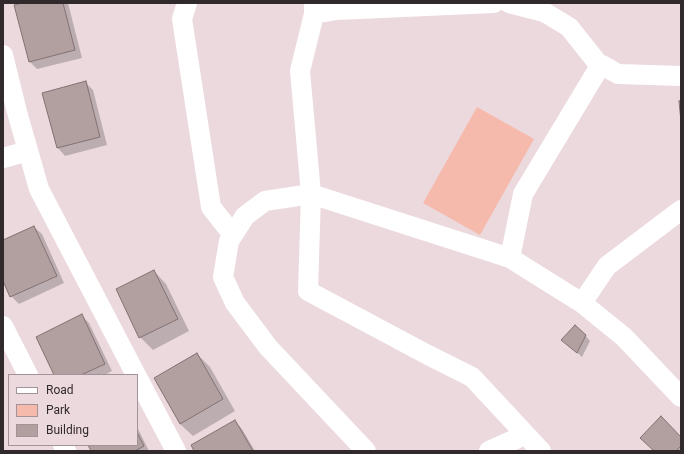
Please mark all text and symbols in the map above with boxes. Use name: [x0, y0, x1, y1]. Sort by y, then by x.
legend: [8, 374, 138, 446]
text: Road: [46, 383, 74, 397]
text: Park: [46, 403, 70, 417]
text: Building: [46, 423, 89, 437]

